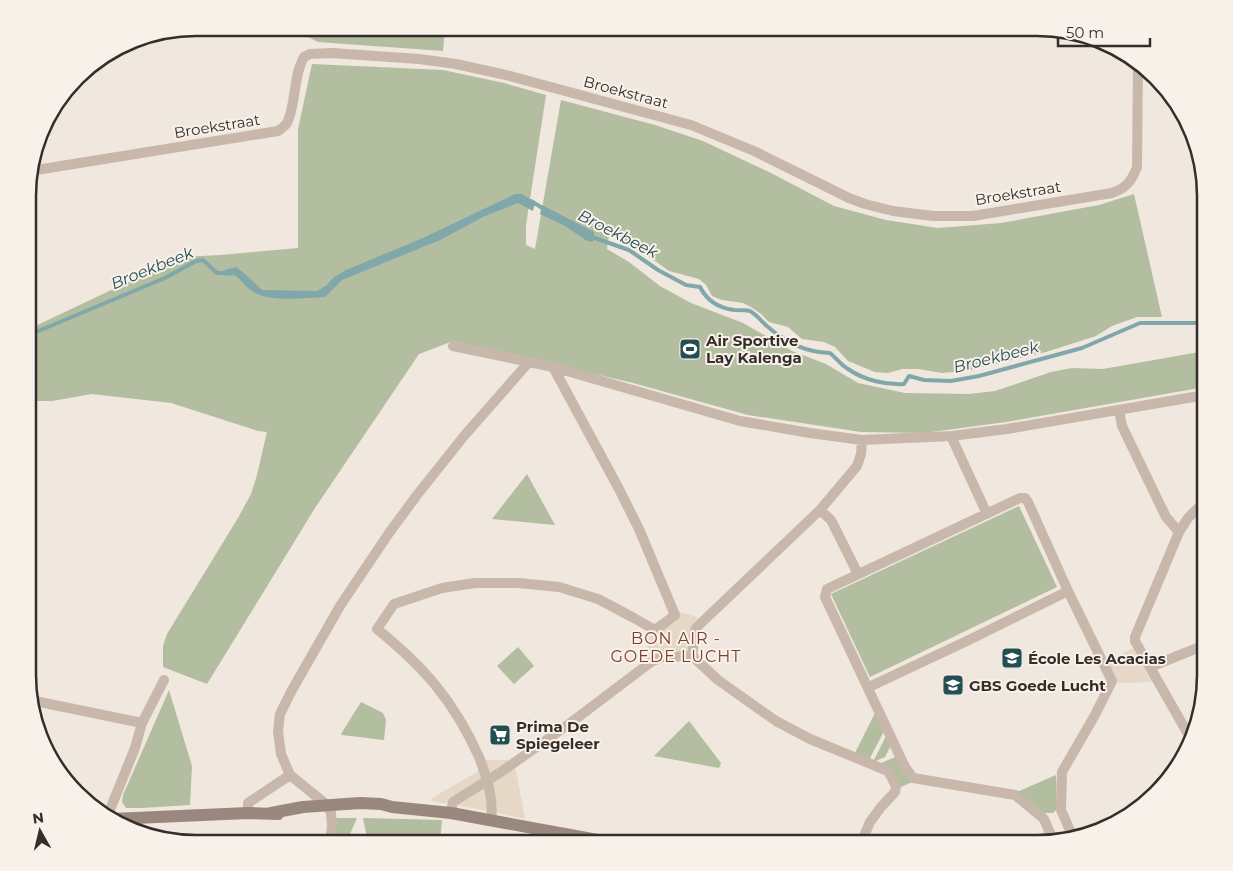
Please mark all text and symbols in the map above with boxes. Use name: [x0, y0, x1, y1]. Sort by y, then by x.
scale bar: [1058, 15, 1150, 47]
text: 50 m: [1066, 23, 1104, 42]
street label: Broekstraat: [582, 72, 670, 112]
street label: Broekstraat: [173, 110, 261, 142]
street label: Broekstraat: [974, 177, 1062, 209]
water label: Broekbeek: [575, 206, 662, 263]
water label: Broekbeek: [108, 242, 197, 293]
place label: Air Sportive Lay Kalenga: [705, 331, 802, 367]
sports icon: Air Sportive Lay Kalenga: [678, 337, 702, 361]
water label: Broekbeek: [951, 337, 1042, 377]
district label: BON AIR - GOEDE LUCHT: [610, 629, 742, 666]
school or university icon: École Les Acacias: [1000, 646, 1024, 670]
place label: École Les Acacias: [1028, 649, 1166, 668]
school or university icon: GBS Goede Lucht: [941, 673, 965, 697]
place label: GBS Goede Lucht: [969, 676, 1106, 695]
place label: Prima De Spiegeleer: [516, 717, 600, 753]
supermarket icon: Prima De Spiegeleer: [488, 723, 512, 747]
north arrow: [15, 806, 65, 856]
text: N: [31, 808, 45, 828]

